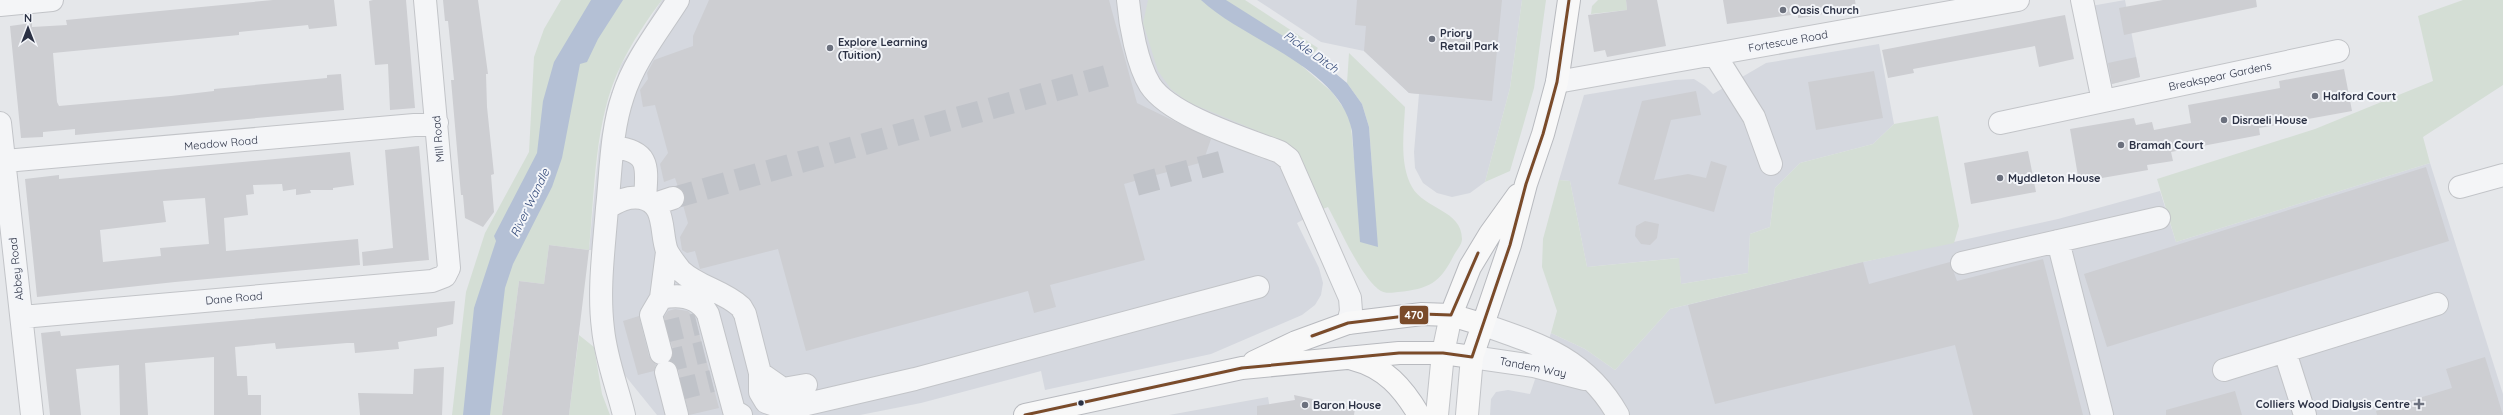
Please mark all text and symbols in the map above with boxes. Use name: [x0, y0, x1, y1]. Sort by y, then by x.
place label: Oasis Church: [1791, 3, 1859, 17]
marker: Oasis Church: [1778, 5, 1788, 15]
north arrow: [8, 8, 48, 48]
text: N: [24, 11, 32, 25]
place label: Priory Retail Park: [1440, 26, 1499, 53]
water label: Pickle Ditch: [1281, 27, 1342, 76]
street label: Fortescue Road: [1747, 27, 1829, 55]
marker: Priory Retail Park: [1427, 34, 1437, 44]
place label: Explore Learning (Tuition): [838, 35, 928, 62]
marker: Explore Learning (Tuition): [825, 43, 835, 53]
street label: Breakspear Gardens: [2167, 58, 2273, 94]
place label: Halford Court: [2323, 89, 2396, 103]
marker: Halford Court: [2310, 91, 2320, 101]
place label: Disraeli House: [2232, 113, 2308, 127]
street label: Mill Road: [429, 115, 447, 163]
marker: Disraeli House: [2219, 115, 2229, 125]
street label: Meadow Road: [184, 133, 258, 153]
place label: Bramah Court: [2129, 138, 2204, 152]
marker: Bramah Court: [2116, 140, 2126, 150]
water label: River Wandle: [507, 165, 553, 239]
place label: Myddleton House: [2008, 171, 2101, 185]
marker: Myddleton House: [1995, 173, 2005, 183]
street label: Abbey Road: [6, 237, 26, 301]
street label: Dane Road: [205, 289, 263, 307]
line badge: 470: [1399, 305, 1429, 325]
text: 470: [1405, 308, 1424, 322]
street label: Tandem Way: [1498, 354, 1568, 380]
place label: Colliers Wood Dialysis Centre: [2256, 397, 2411, 411]
unlabelled marker: [1076, 398, 1086, 408]
place label: Baron House: [1313, 398, 1382, 412]
marker: Colliers Wood Dialysis Centre: [2413, 398, 2425, 410]
marker: Baron House: [1300, 400, 1310, 410]

